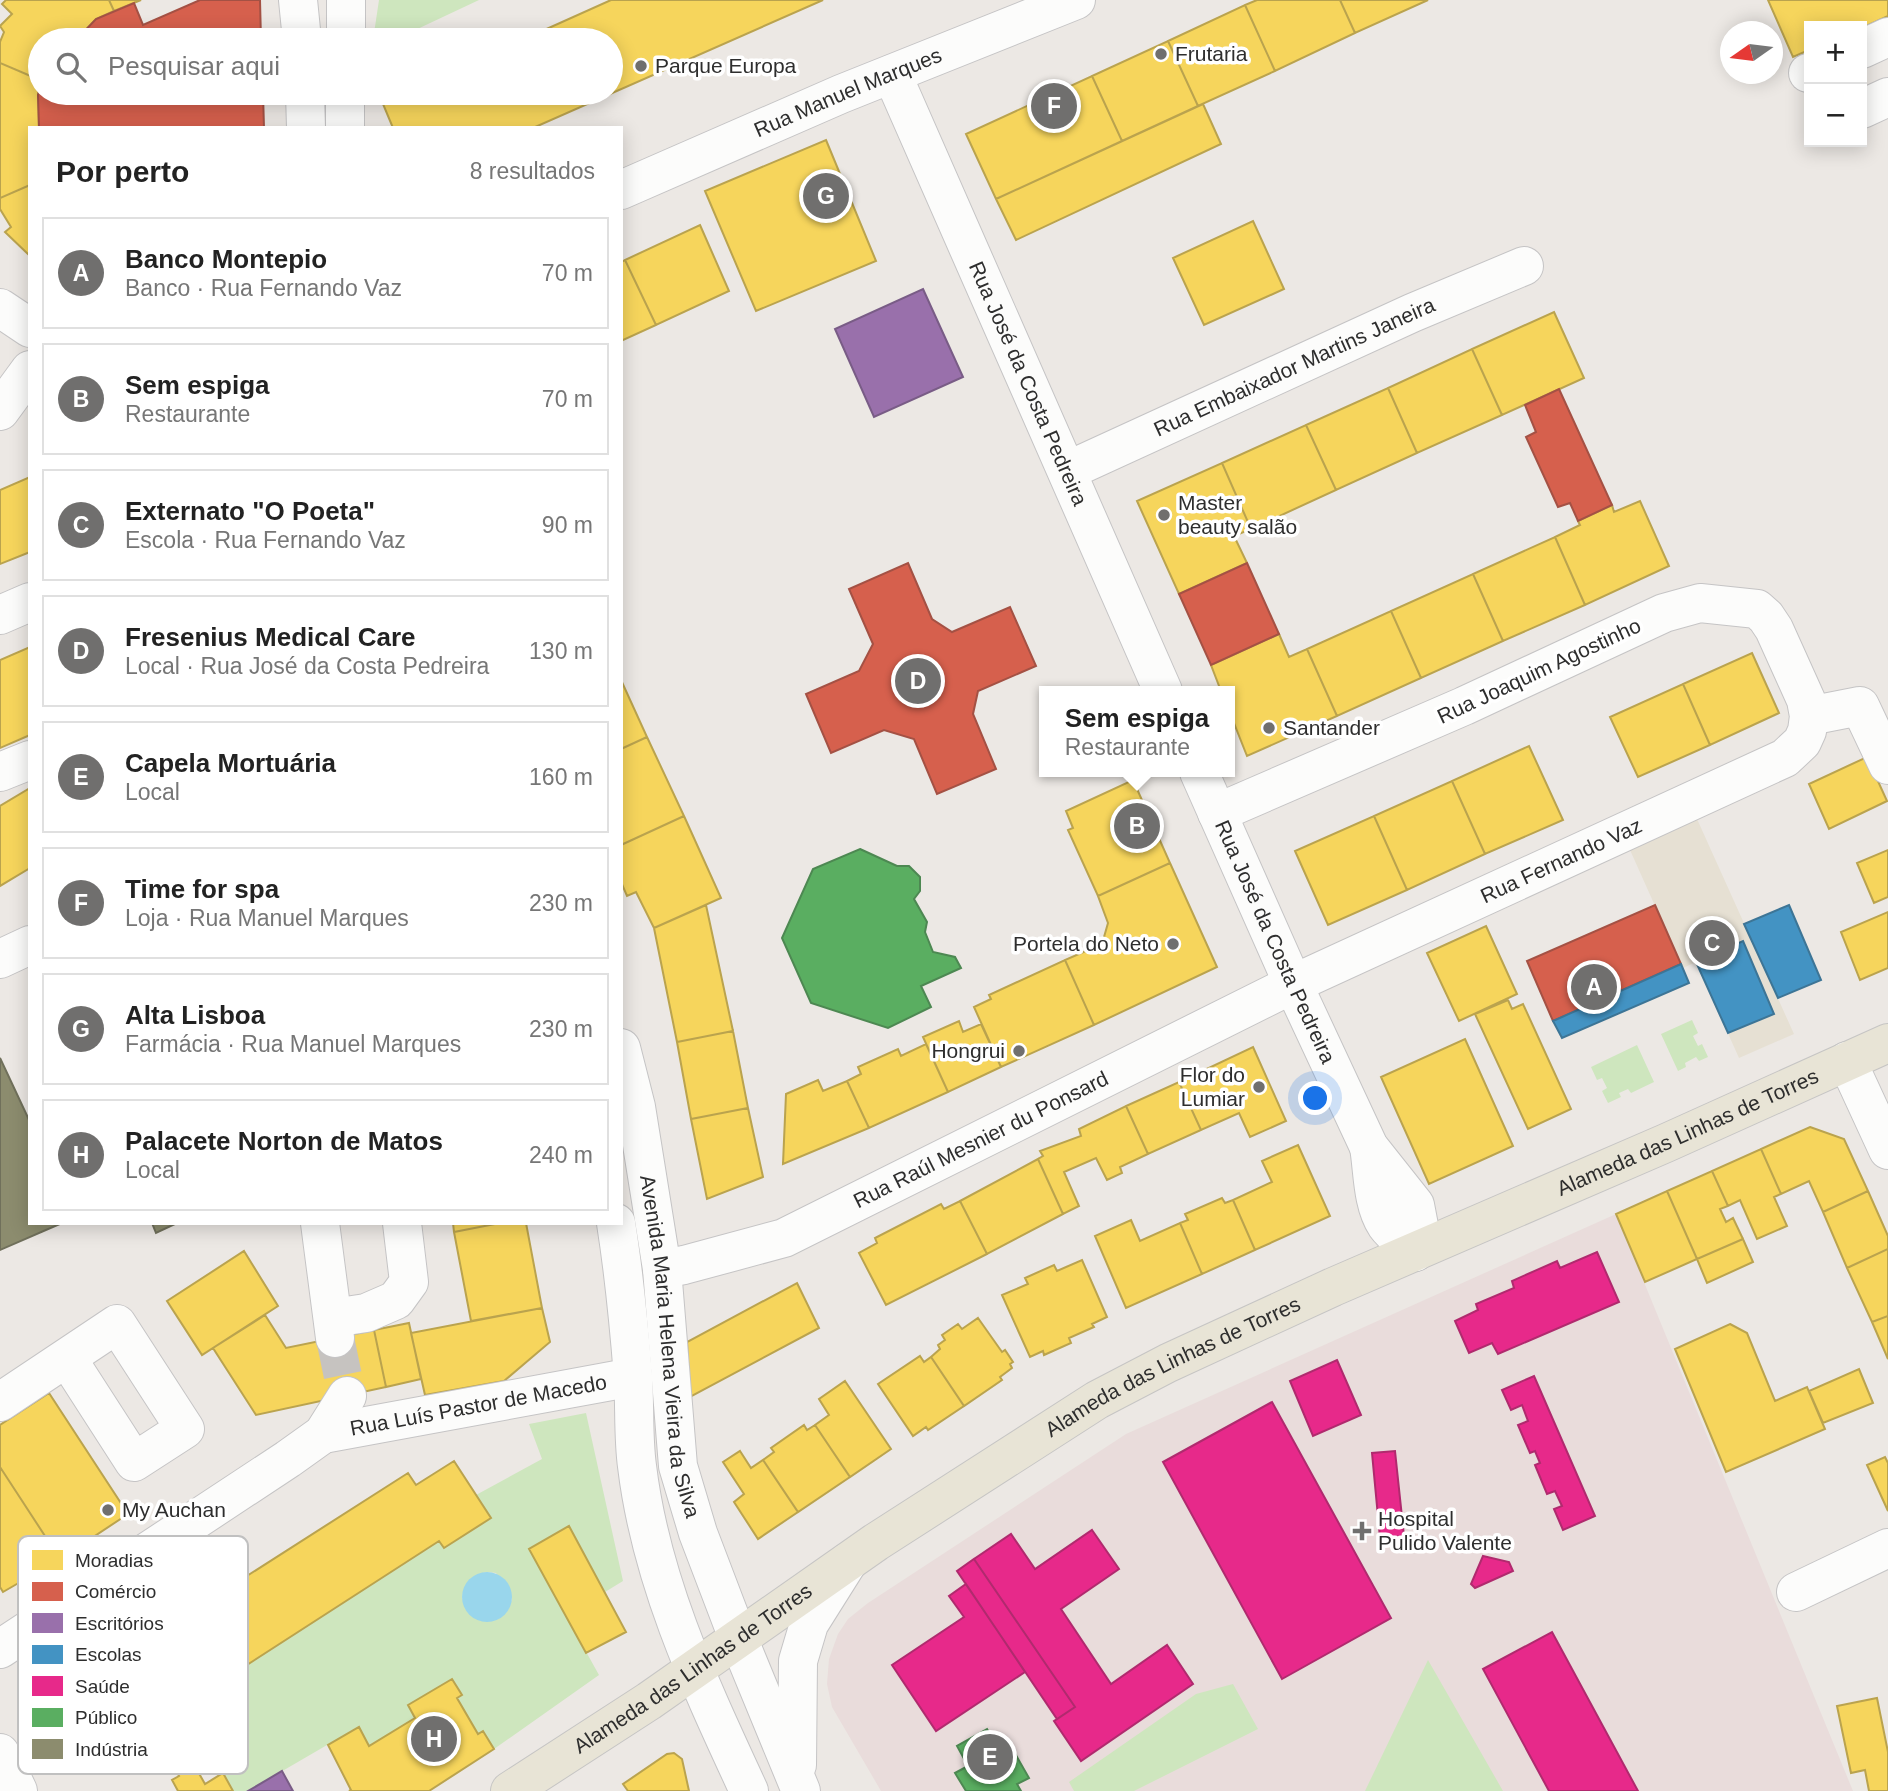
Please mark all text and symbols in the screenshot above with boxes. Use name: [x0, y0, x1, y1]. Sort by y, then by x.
north arrow: [1720, 21, 1783, 84]
map controls: [1804, 21, 1867, 147]
button: +: [1804, 21, 1867, 84]
search box: [28, 28, 623, 105]
place label: Frutaria: [1175, 42, 1248, 65]
street label: Rua Manuel Marques: [751, 43, 945, 141]
marker: Frutaria: [1153, 46, 1169, 62]
icon: search: [52, 48, 90, 86]
text: Pesquisar aqui: [108, 51, 280, 81]
place label: Parque Europa: [655, 54, 797, 77]
marker: Parque Europa: [633, 58, 649, 74]
pin: F: [1031, 80, 1077, 132]
button: −: [1804, 84, 1867, 147]
text: Por perto: [56, 155, 189, 188]
text: 8 resultados: [470, 158, 595, 184]
pin: G: [803, 170, 849, 222]
text: Banco Montepio: [125, 244, 327, 274]
street label: Rua José da Costa Pedreira: [965, 258, 1092, 509]
text: A: [73, 260, 89, 286]
text: 70 m: [542, 260, 593, 286]
text: Banco · Rua Fernando Vaz: [125, 275, 402, 301]
street label: Rua Embaixador Martins Janeira: [1150, 293, 1438, 441]
text: Sem espiga: [125, 370, 270, 400]
text: B: [73, 386, 89, 412]
text: 70 m: [542, 386, 593, 412]
text: Restaurante: [125, 401, 250, 427]
place label: Master beauty salão: [1178, 491, 1297, 538]
text: Externato "O Poeta": [125, 496, 375, 526]
marker: Master beauty salão: [1156, 507, 1172, 523]
text: C: [73, 512, 89, 538]
text: 90 m: [542, 512, 593, 538]
text: Escola · Rua Fernando Vaz: [125, 527, 406, 553]
street label: Rua Joaquim Agostinho: [1433, 613, 1644, 728]
text: Fresenius Medical Care: [125, 622, 415, 652]
text: D: [73, 638, 89, 664]
text: 130 m: [529, 638, 593, 664]
text: Local · Rua José da Costa Pedreira: [125, 653, 489, 679]
pin: D: [895, 655, 941, 707]
popup: [1039, 686, 1235, 777]
text: Sem espiga: [1065, 703, 1209, 733]
place label: Santander: [1283, 716, 1380, 739]
marker: Santander: [1261, 720, 1277, 736]
text: Restaurante: [1065, 734, 1190, 760]
text: Capela Mortuária: [125, 748, 336, 778]
text: E: [73, 764, 89, 790]
text: 160 m: [529, 764, 593, 790]
text: Local: [125, 779, 180, 805]
pin: B: [1114, 800, 1160, 852]
street label: Rua Fernando Vaz: [1477, 813, 1645, 907]
street label: Rua José da Costa Pedreira: [1211, 817, 1340, 1067]
text: Time for spa: [125, 874, 279, 904]
text: F: [74, 890, 88, 916]
text: 230 m: [529, 890, 593, 916]
text: Loja · Rua Manuel Marques: [125, 905, 409, 931]
pin: C: [1689, 917, 1735, 969]
place label: Portela do Neto: [1013, 932, 1159, 955]
marker: Portela do Neto: [1165, 936, 1181, 952]
pin: A: [1571, 961, 1617, 1013]
text: Alta Lisboa: [125, 1000, 265, 1030]
text: G: [72, 1016, 90, 1042]
text: 230 m: [529, 1016, 593, 1042]
text: Farmácia · Rua Manuel Marques: [125, 1031, 461, 1057]
place label: Hongrui: [931, 1039, 1005, 1062]
marker: Hongrui: [1011, 1043, 1027, 1059]
place label: Flor do Lumiar: [1180, 1063, 1245, 1110]
street label: Alameda das Linhas de Torres: [1553, 1064, 1822, 1200]
street label: Rua Raúl Mesnier du Ponsard: [850, 1066, 1112, 1212]
marker: Flor do Lumiar: [1251, 1079, 1267, 1095]
your location: [1298, 1081, 1332, 1115]
text: Palacete Norton de Matos: [125, 1126, 443, 1156]
text: H: [73, 1142, 89, 1168]
text: 240 m: [529, 1142, 593, 1168]
text: Local: [125, 1157, 180, 1183]
street label: Avenida Maria Helena Vieira da Silva: [636, 1173, 705, 1521]
street label: Alameda das Linhas de Torres: [1041, 1292, 1304, 1441]
street label: Rua Luís Pastor de Macedo: [348, 1370, 608, 1440]
place label: My Auchan: [122, 1498, 226, 1521]
marker: My Auchan: [100, 1502, 116, 1518]
place label: Hospital Pulido Valente: [1378, 1507, 1512, 1554]
marker: Hospital Pulido Valente: [1352, 1521, 1372, 1541]
legend: [18, 1536, 248, 1774]
text: Moradias: [75, 1550, 153, 1571]
street label: Alameda das Linhas de Torres: [569, 1579, 816, 1758]
text: Comércio: [75, 1581, 156, 1602]
text: Escritórios: [75, 1613, 164, 1634]
text: Escolas: [75, 1644, 142, 1665]
text: Saúde: [75, 1676, 130, 1697]
text: Público: [75, 1707, 137, 1728]
pin: H: [411, 1713, 457, 1765]
pin: E: [967, 1731, 1013, 1783]
text: Indústria: [75, 1739, 148, 1760]

